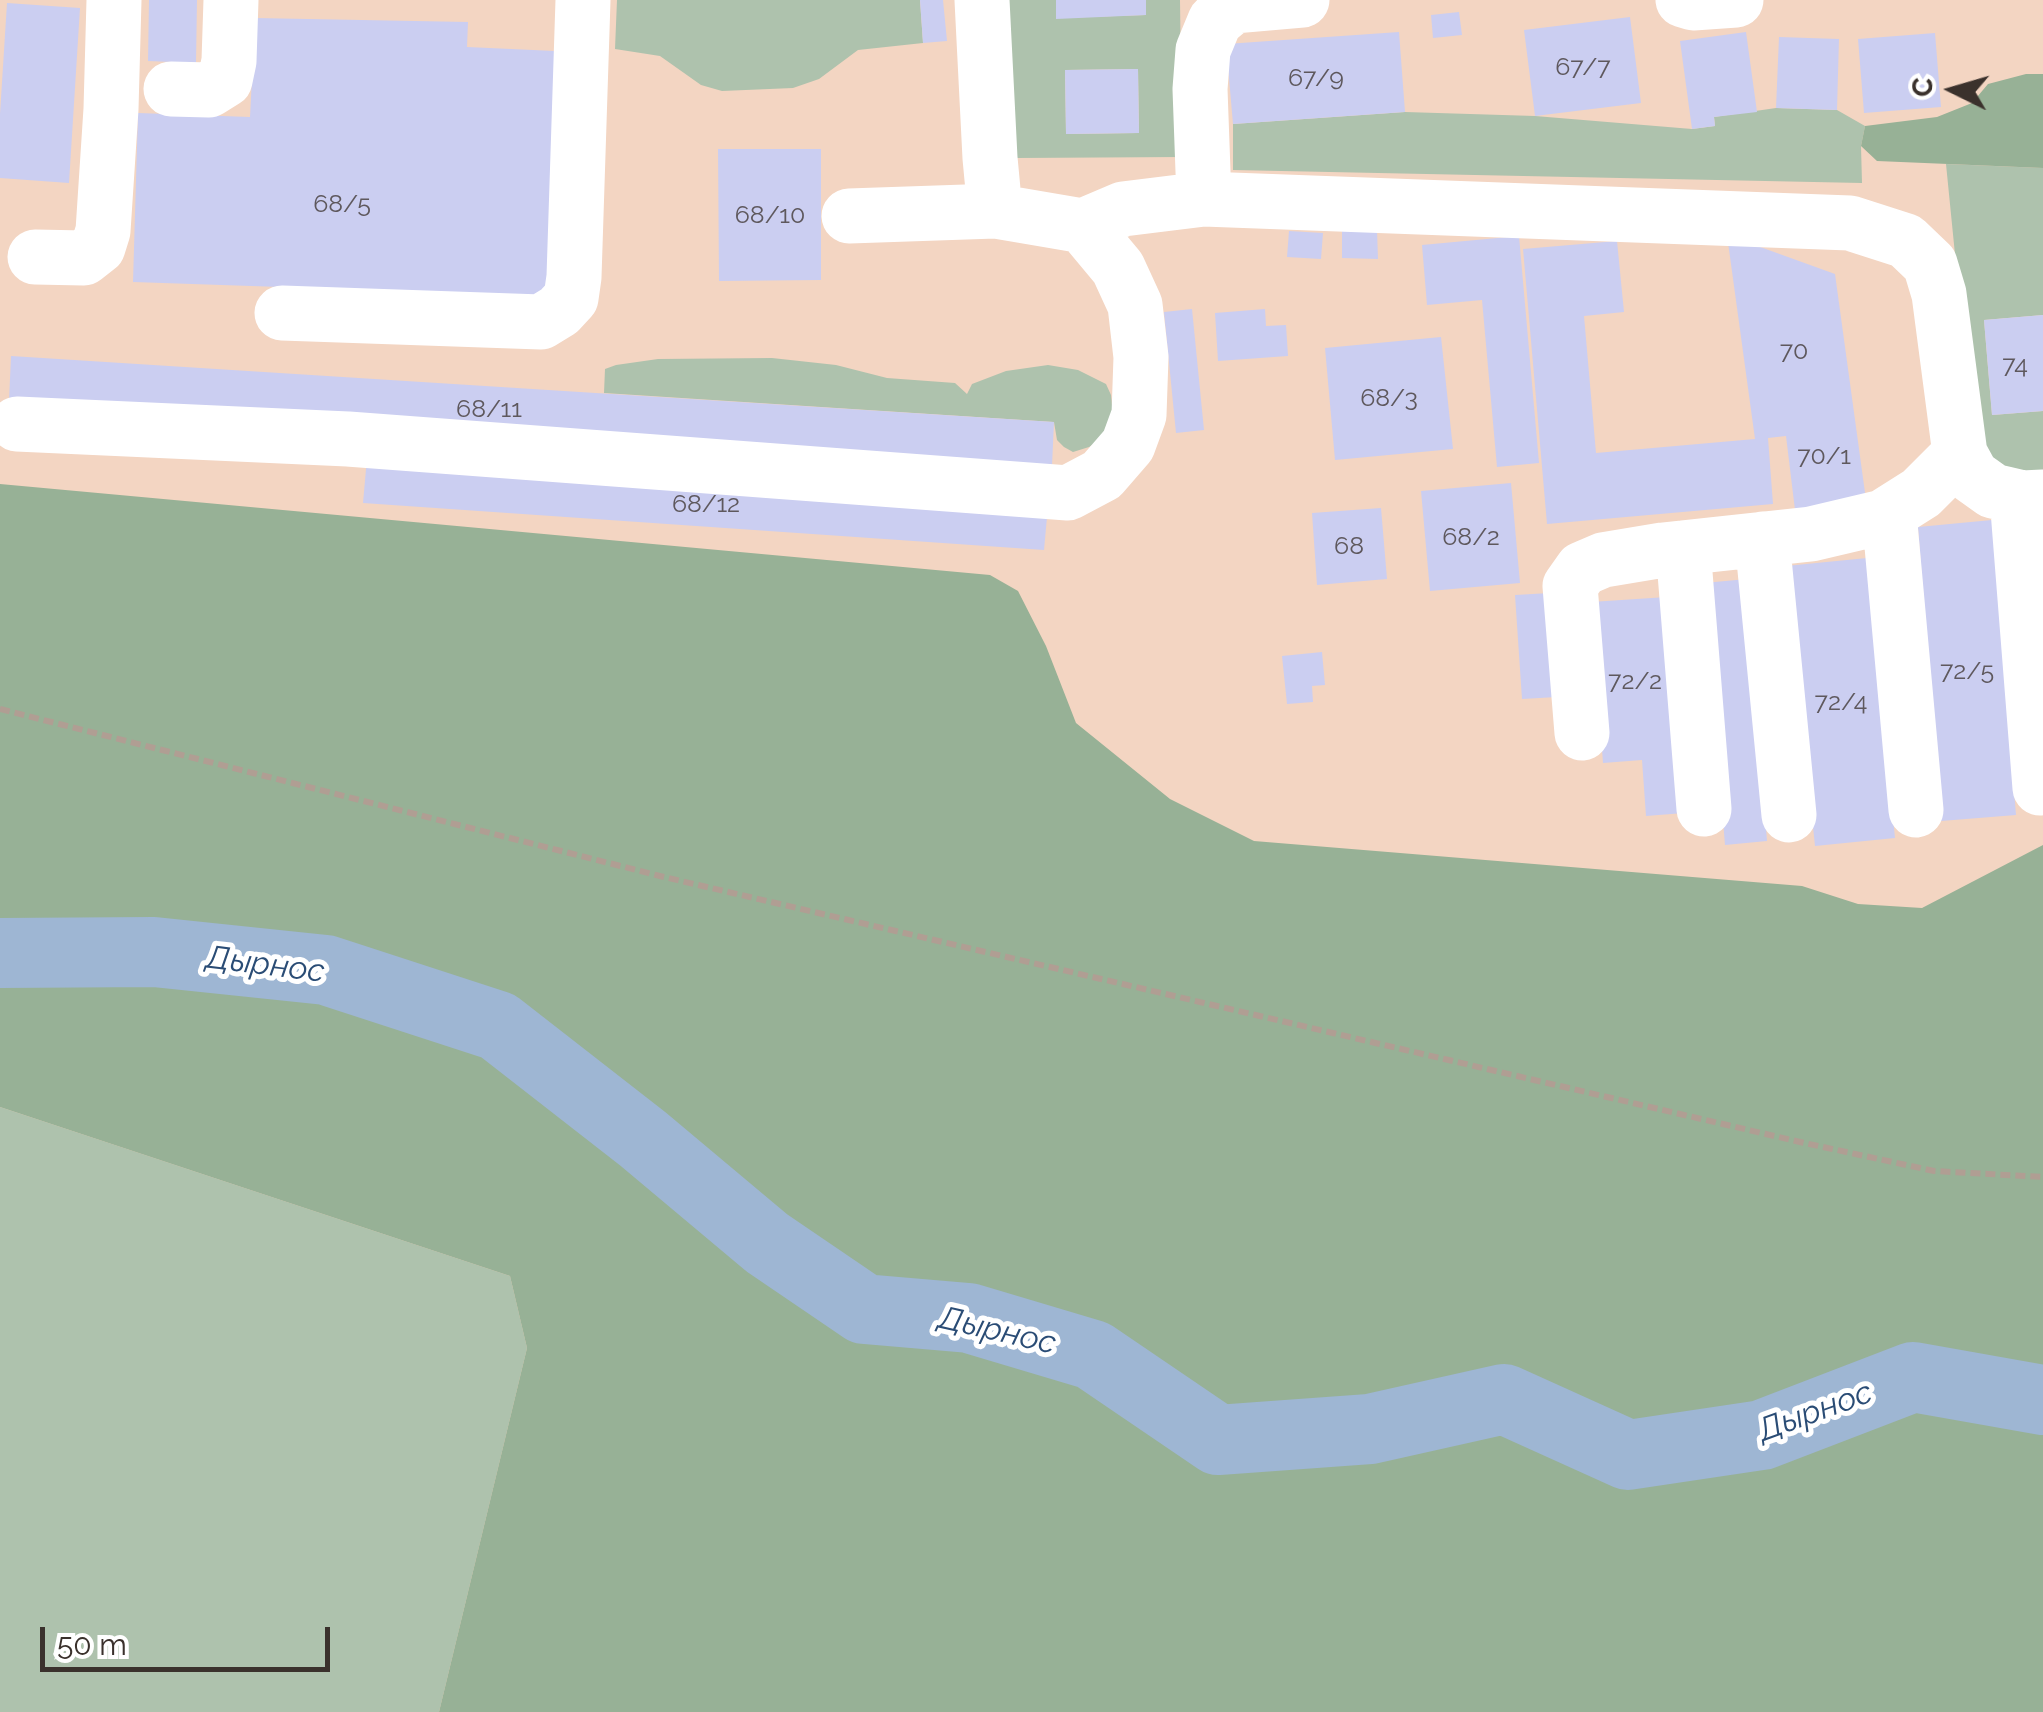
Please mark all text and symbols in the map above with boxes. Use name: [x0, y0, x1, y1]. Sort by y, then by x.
north arrow: [1903, 40, 2003, 140]
house number: 67/7: [1555, 52, 1611, 82]
house number: 67/9: [1288, 63, 1344, 93]
text: С: [1905, 76, 1940, 98]
house number: 68/5: [313, 189, 371, 219]
house number: 68/10: [735, 200, 805, 230]
house number: 70: [1780, 336, 1808, 366]
house number: 74: [2002, 350, 2028, 380]
house number: 68/3: [1360, 383, 1418, 413]
house number: 68/11: [456, 394, 522, 424]
house number: 70/1: [1797, 441, 1851, 471]
house number: 68/12: [672, 489, 740, 519]
house number: 68/2: [1442, 522, 1500, 552]
house number: 68: [1334, 531, 1364, 561]
house number: 72/5: [1940, 656, 1994, 686]
house number: 72/2: [1608, 666, 1662, 696]
house number: 72/4: [1815, 687, 1867, 717]
water label: Дырнос: [203, 939, 327, 991]
water label: Дырнос: [934, 1299, 1060, 1363]
water label: Дырнос: [1752, 1374, 1878, 1450]
scale bar: [45, 1607, 335, 1669]
text: 50 m: [57, 1627, 127, 1662]

